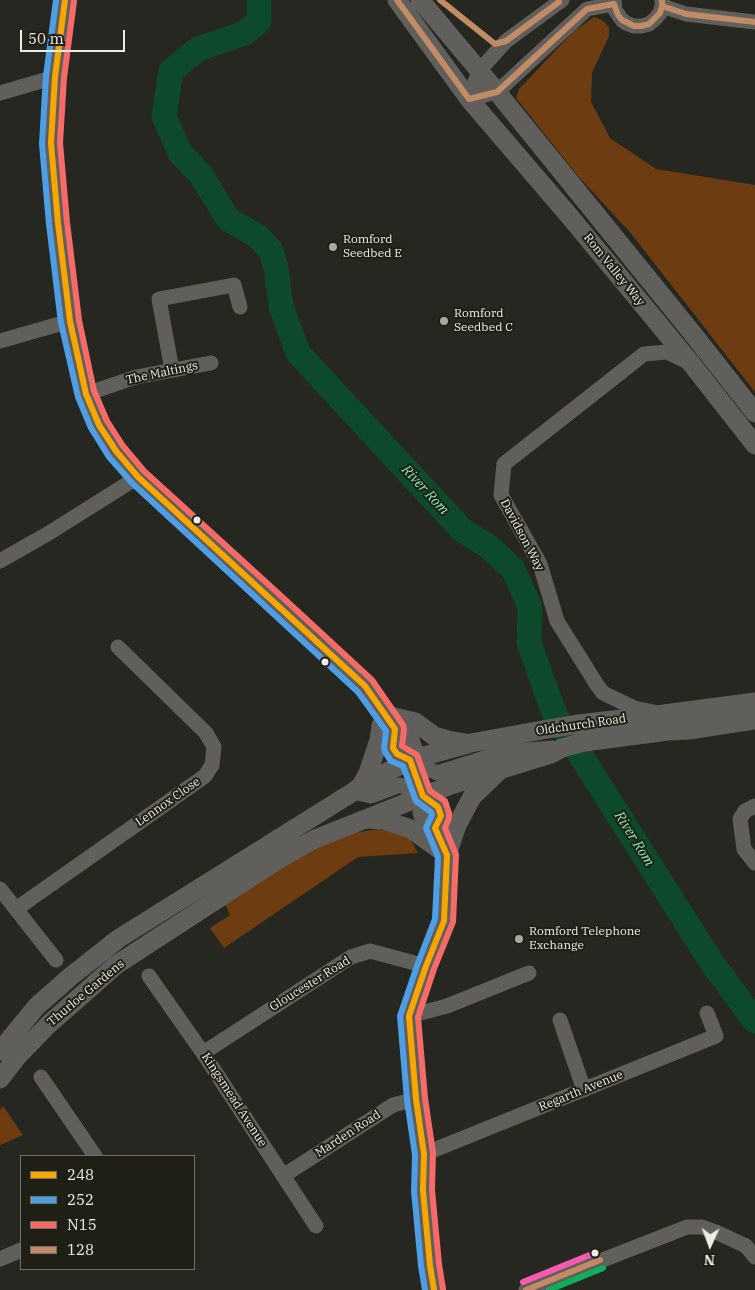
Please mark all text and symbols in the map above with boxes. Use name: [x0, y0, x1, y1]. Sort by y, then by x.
scale bar: [22, 20, 128, 52]
text: 50 m: [28, 29, 64, 48]
street label: Rom Valley Way: [580, 231, 648, 309]
place label: Romford Seedbed E: [343, 233, 402, 261]
marker: Romford Seedbed E: [327, 241, 339, 253]
place label: Romford Seedbed C: [454, 307, 513, 335]
marker: Romford Seedbed C: [438, 315, 450, 327]
street label: The Maltings: [125, 358, 199, 388]
water label: River Rom: [398, 462, 452, 518]
street label: Davidson Way: [497, 497, 547, 573]
unlabelled marker: [192, 515, 202, 525]
unlabelled marker: [320, 657, 330, 667]
street label: Oldchurch Road: [535, 712, 627, 738]
street label: Lennox Close: [133, 774, 203, 830]
water label: River Rom: [611, 808, 657, 870]
place label: Romford Telephone Exchange: [529, 925, 641, 953]
marker: Romford Telephone Exchange: [513, 933, 525, 945]
street label: Gloucester Road: [267, 953, 353, 1015]
street label: Thurloe Gardens: [45, 957, 127, 1029]
street label: Kingsmead Avenue: [198, 1050, 270, 1150]
street label: Regarth Avenue: [537, 1068, 625, 1114]
street label: Marden Road: [313, 1108, 383, 1160]
legend: [20, 1155, 195, 1270]
text: 248: [67, 1165, 94, 1184]
text: 252: [67, 1190, 94, 1209]
text: N15: [67, 1215, 97, 1234]
north arrow: [685, 1220, 735, 1270]
text: 128: [67, 1240, 94, 1259]
unlabelled marker: [590, 1248, 600, 1258]
text: N: [704, 1251, 715, 1269]

